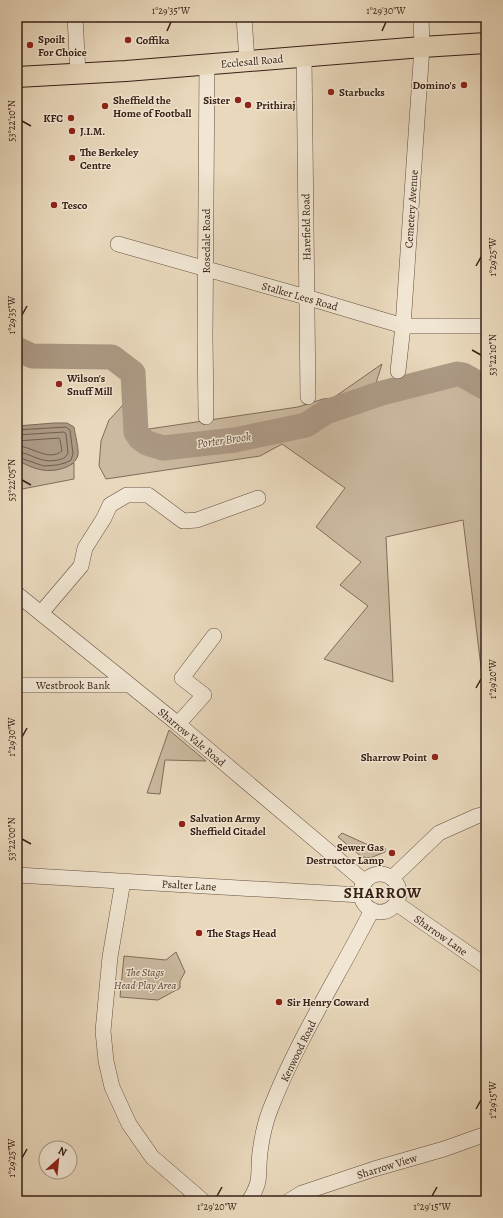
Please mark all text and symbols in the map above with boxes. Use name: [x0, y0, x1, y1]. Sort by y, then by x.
text: 1°29'35"W: [152, 4, 191, 17]
text: 1°29'30"W: [366, 4, 406, 17]
place label: Spoilt For Choice: [38, 32, 87, 60]
place label: Coffika: [136, 33, 170, 48]
marker: Coffika: [123, 35, 133, 45]
marker: Spoilt For Choice: [25, 40, 35, 50]
street label: Ecclesall Road: [220, 51, 284, 72]
place label: Domino's: [412, 78, 457, 93]
marker: Domino's: [459, 80, 469, 90]
place label: Starbucks: [339, 85, 385, 100]
marker: Starbucks: [326, 87, 336, 97]
place label: Sheffield the Home of Football: [113, 93, 191, 121]
place label: Sister: [203, 93, 230, 108]
marker: Sister: [233, 95, 243, 105]
place label: Prithiraj: [256, 98, 296, 113]
text: 53°22'10"N: [5, 100, 18, 142]
marker: Prithiraj: [243, 100, 253, 110]
marker: Sheffield the Home of Football: [100, 101, 110, 111]
place label: KFC: [43, 111, 63, 126]
marker: KFC: [66, 113, 76, 123]
place label: J.I.M.: [80, 124, 105, 139]
marker: J.I.M.: [67, 126, 77, 136]
place label: The Berkeley Centre: [80, 145, 139, 173]
marker: The Berkeley Centre: [67, 153, 77, 163]
street label: Cemetery Avenue: [401, 169, 422, 249]
street label: Harefield Road: [298, 193, 315, 261]
place label: Tesco: [62, 198, 88, 213]
marker: Tesco: [49, 200, 59, 210]
street label: Rosedale Road: [199, 208, 214, 273]
text: 1°29'25"W: [486, 237, 499, 276]
street label: Stalker Lees Road: [260, 278, 340, 315]
text: 1°29'35"W: [5, 295, 18, 334]
text: 53°22'10"N: [486, 334, 499, 376]
place label: Wilson's Snuff Mill: [66, 371, 113, 399]
marker: Wilson's Snuff Mill: [54, 379, 64, 389]
water label: Porter Brook: [196, 428, 253, 452]
text: 53°22'05"N: [5, 459, 18, 501]
text: 1°29'20"W: [486, 658, 499, 699]
street label: Westbrook Bank: [35, 678, 110, 693]
street label: Sharrow Vale Road: [155, 705, 229, 770]
text: 1°29'30"W: [5, 717, 18, 757]
place label: Sharrow Point: [361, 750, 427, 765]
marker: Sharrow Point: [430, 752, 440, 762]
place label: Salvation Army Sheffield Citadel: [190, 811, 266, 839]
text: 53°22'00"N: [5, 817, 18, 861]
marker: Salvation Army Sheffield Citadel: [177, 819, 187, 829]
place label: Sewer Gas Destructor Lamp: [306, 840, 385, 868]
marker: Sewer Gas Destructor Lamp: [387, 848, 397, 858]
street label: Psalter Lane: [161, 877, 217, 894]
district label: SHARROW: [344, 883, 422, 903]
street label: Sharrow Lane: [411, 912, 470, 959]
place label: The Stags Head: [207, 926, 277, 941]
marker: The Stags Head: [194, 928, 204, 938]
park label: The Stags Head Play Area: [114, 965, 176, 993]
place label: Sir Henry Coward: [287, 995, 369, 1010]
marker: Sir Henry Coward: [274, 997, 284, 1007]
street label: Kenwood Road: [277, 1018, 320, 1085]
text: 1°29'15"W: [486, 1081, 499, 1119]
text: 1°29'25"W: [5, 1138, 18, 1177]
north arrow: [38, 1140, 78, 1180]
text: N: [55, 1143, 69, 1160]
street label: Sharrow View: [355, 1150, 419, 1183]
text: 1°29'20"W: [197, 1200, 238, 1213]
text: 1°29'15"W: [413, 1200, 451, 1213]

